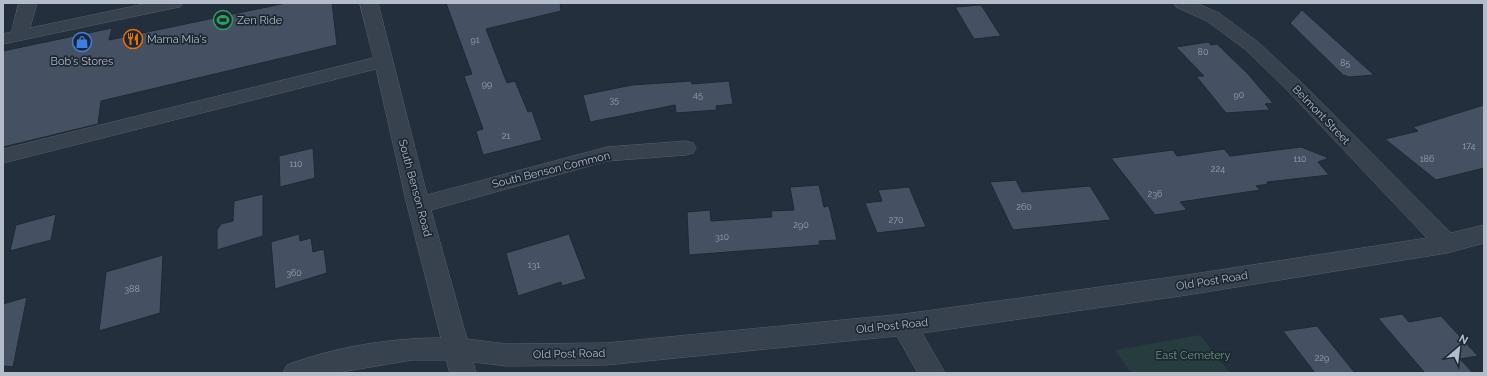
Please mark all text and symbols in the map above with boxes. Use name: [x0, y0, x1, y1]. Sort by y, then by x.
sports icon: Zen Ride: [212, 9, 234, 31]
place label: Zen Ride: [237, 14, 283, 27]
restaurant icon: Mama Mia's: [122, 28, 144, 50]
shop icon: Bob's Stores: [71, 31, 93, 53]
place label: Mama Mia's: [147, 33, 207, 46]
house number: 91: [470, 35, 480, 45]
house number: 80: [1198, 47, 1209, 57]
place label: Bob's Stores: [51, 55, 113, 68]
house number: 85: [1340, 58, 1350, 68]
house number: 99: [482, 79, 492, 89]
street label: Belmont Street: [1290, 83, 1353, 147]
house number: 45: [693, 90, 703, 100]
house number: 90: [1234, 90, 1245, 100]
house number: 35: [609, 95, 619, 105]
house number: 21: [502, 131, 510, 141]
street label: South Benson Road: [396, 138, 434, 238]
house number: 174: [1462, 141, 1476, 151]
street label: South Benson Common: [491, 149, 611, 191]
house number: 110: [1293, 154, 1307, 164]
house number: 186: [1420, 154, 1435, 164]
house number: 110: [289, 159, 303, 169]
house number: 224: [1211, 164, 1225, 174]
house number: 236: [1148, 189, 1163, 199]
house number: 260: [1016, 202, 1032, 212]
house number: 270: [889, 215, 904, 225]
house number: 290: [793, 220, 809, 230]
house number: 310: [715, 232, 730, 242]
house number: 131: [528, 260, 540, 270]
house number: 360: [286, 268, 302, 278]
street label: Old Post Road: [1175, 269, 1249, 293]
house number: 388: [124, 284, 140, 294]
street label: Old Post Road: [855, 316, 929, 336]
north arrow: [1439, 328, 1479, 368]
text: N: [1457, 332, 1470, 347]
street label: Old Post Road: [533, 347, 605, 361]
park label: East Cemetery: [1156, 349, 1230, 362]
house number: 229: [1315, 353, 1329, 363]

